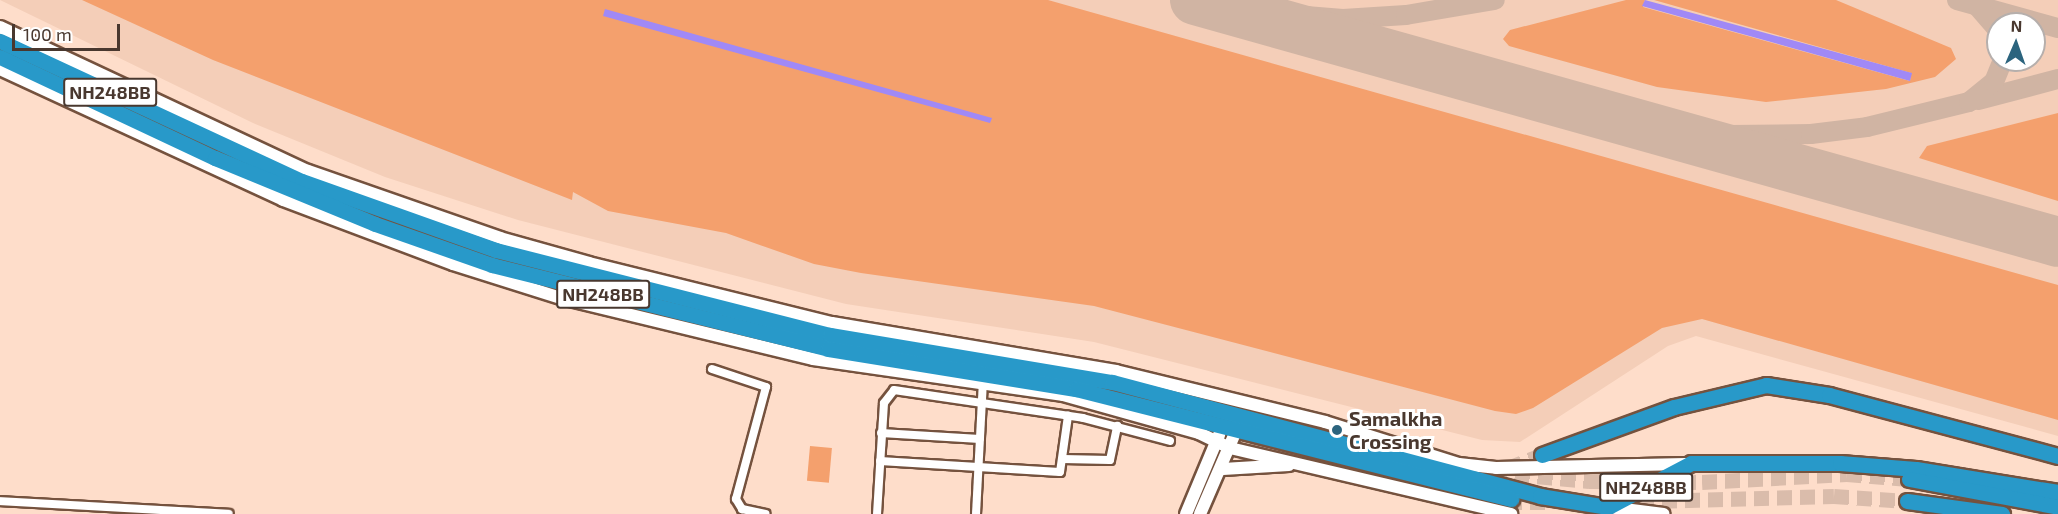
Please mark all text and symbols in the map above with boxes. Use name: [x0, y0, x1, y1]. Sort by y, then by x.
scale bar: [15, 12, 123, 50]
north arrow: [1986, 12, 2046, 72]
text: N: [2010, 16, 2023, 35]
text: 100 m: [23, 23, 72, 45]
road number: NH248BB: [62, 77, 158, 107]
road number: NH248BB: [555, 279, 651, 309]
place label: Samalkha Crossing: [1349, 406, 1442, 453]
marker: Samalkha Crossing: [1330, 423, 1344, 437]
road number: NH248BB: [1598, 472, 1694, 502]

